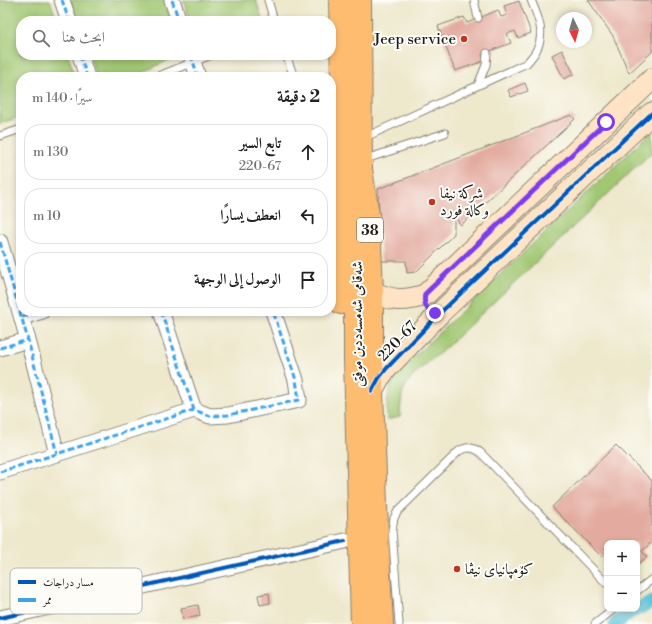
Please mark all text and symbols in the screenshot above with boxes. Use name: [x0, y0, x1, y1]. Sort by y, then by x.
north arrow: [556, 12, 592, 48]
search box: [16, 16, 336, 60]
icon: search: [30, 27, 52, 49]
text: ابحث هنا: [62, 28, 105, 47]
place label: Jeep service: [373, 30, 456, 49]
marker: Jeep service: [459, 34, 469, 44]
text: 2 دقيقة: [277, 86, 320, 108]
text: سيرًا · 140 m: [32, 90, 92, 106]
route start: [597, 113, 615, 131]
text: تابع السير: [239, 134, 281, 153]
icon: ahead: [297, 141, 319, 163]
text: 130 m: [33, 144, 68, 160]
text: 220-67: [239, 158, 281, 174]
place label: شركة نيفا وكالة فورد: [440, 184, 489, 220]
marker: شركة نيفا وكالة فورد: [427, 197, 437, 207]
icon: left: [297, 205, 319, 227]
text: انعطف يسارًا: [220, 206, 281, 225]
text: 10 m: [33, 208, 61, 224]
road number: 38: [357, 218, 383, 242]
street label: شەقامی شەمسەددین موفتی: [348, 261, 368, 387]
icon: arrive: [297, 269, 319, 291]
text: الوصول إلى الوجهة: [194, 270, 281, 289]
route end: [426, 304, 444, 322]
street label: 220-67: [374, 317, 421, 366]
map controls: [604, 540, 640, 612]
button: +: [604, 540, 640, 576]
place label: کۆمپانیای نیڤا: [465, 560, 533, 579]
marker: کۆمپانیای نیڤا: [452, 564, 462, 574]
legend: [10, 568, 142, 614]
text: مسار دراجات: [43, 576, 94, 590]
button: −: [604, 576, 640, 612]
text: ممر: [42, 594, 52, 608]

